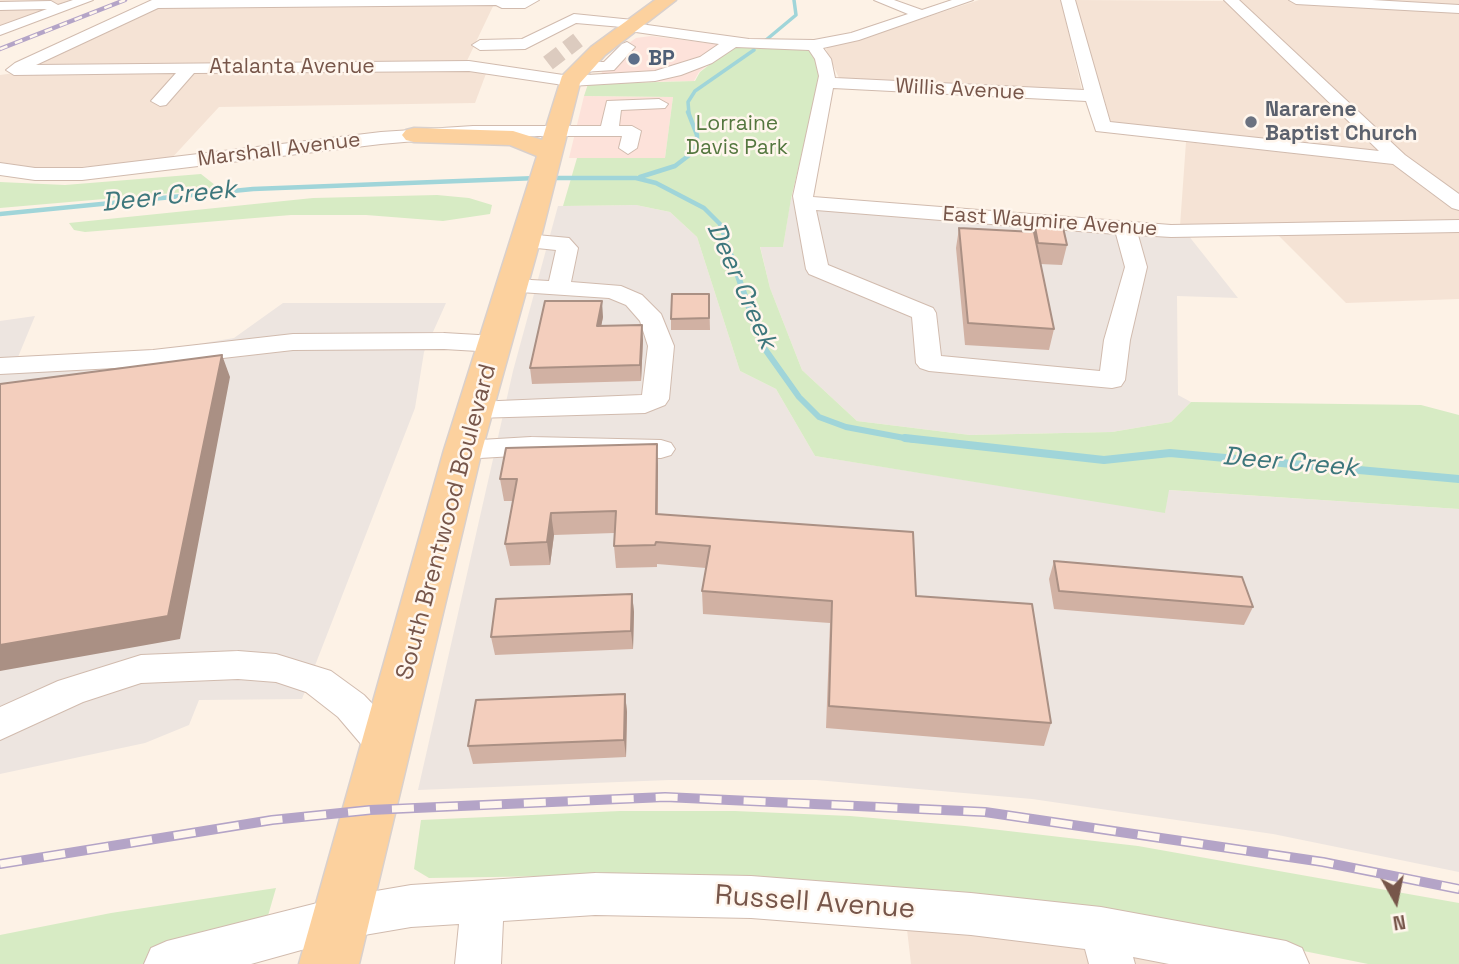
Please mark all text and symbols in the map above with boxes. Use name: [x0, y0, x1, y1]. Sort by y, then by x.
place label: BP: [648, 46, 675, 72]
marker: BP: [626, 51, 642, 67]
street label: Atalanta Avenue: [209, 54, 375, 80]
street label: Willis Avenue: [895, 74, 1025, 106]
place label: Nararene Baptist Church: [1265, 97, 1417, 147]
park label: Lorraine Davis Park: [686, 111, 788, 161]
marker: Nararene Baptist Church: [1243, 114, 1259, 130]
street label: Marshall Avenue: [196, 128, 362, 172]
water label: Deer Creek: [100, 174, 238, 220]
street label: East Waymire Avenue: [942, 202, 1158, 242]
water label: Deer Creek: [699, 218, 783, 354]
street label: South Brentwood Boulevard: [391, 361, 503, 683]
water label: Deer Creek: [1221, 442, 1359, 484]
north arrow: [1361, 866, 1431, 936]
street label: Russell Avenue: [714, 879, 916, 927]
text: N: [1391, 909, 1408, 936]

